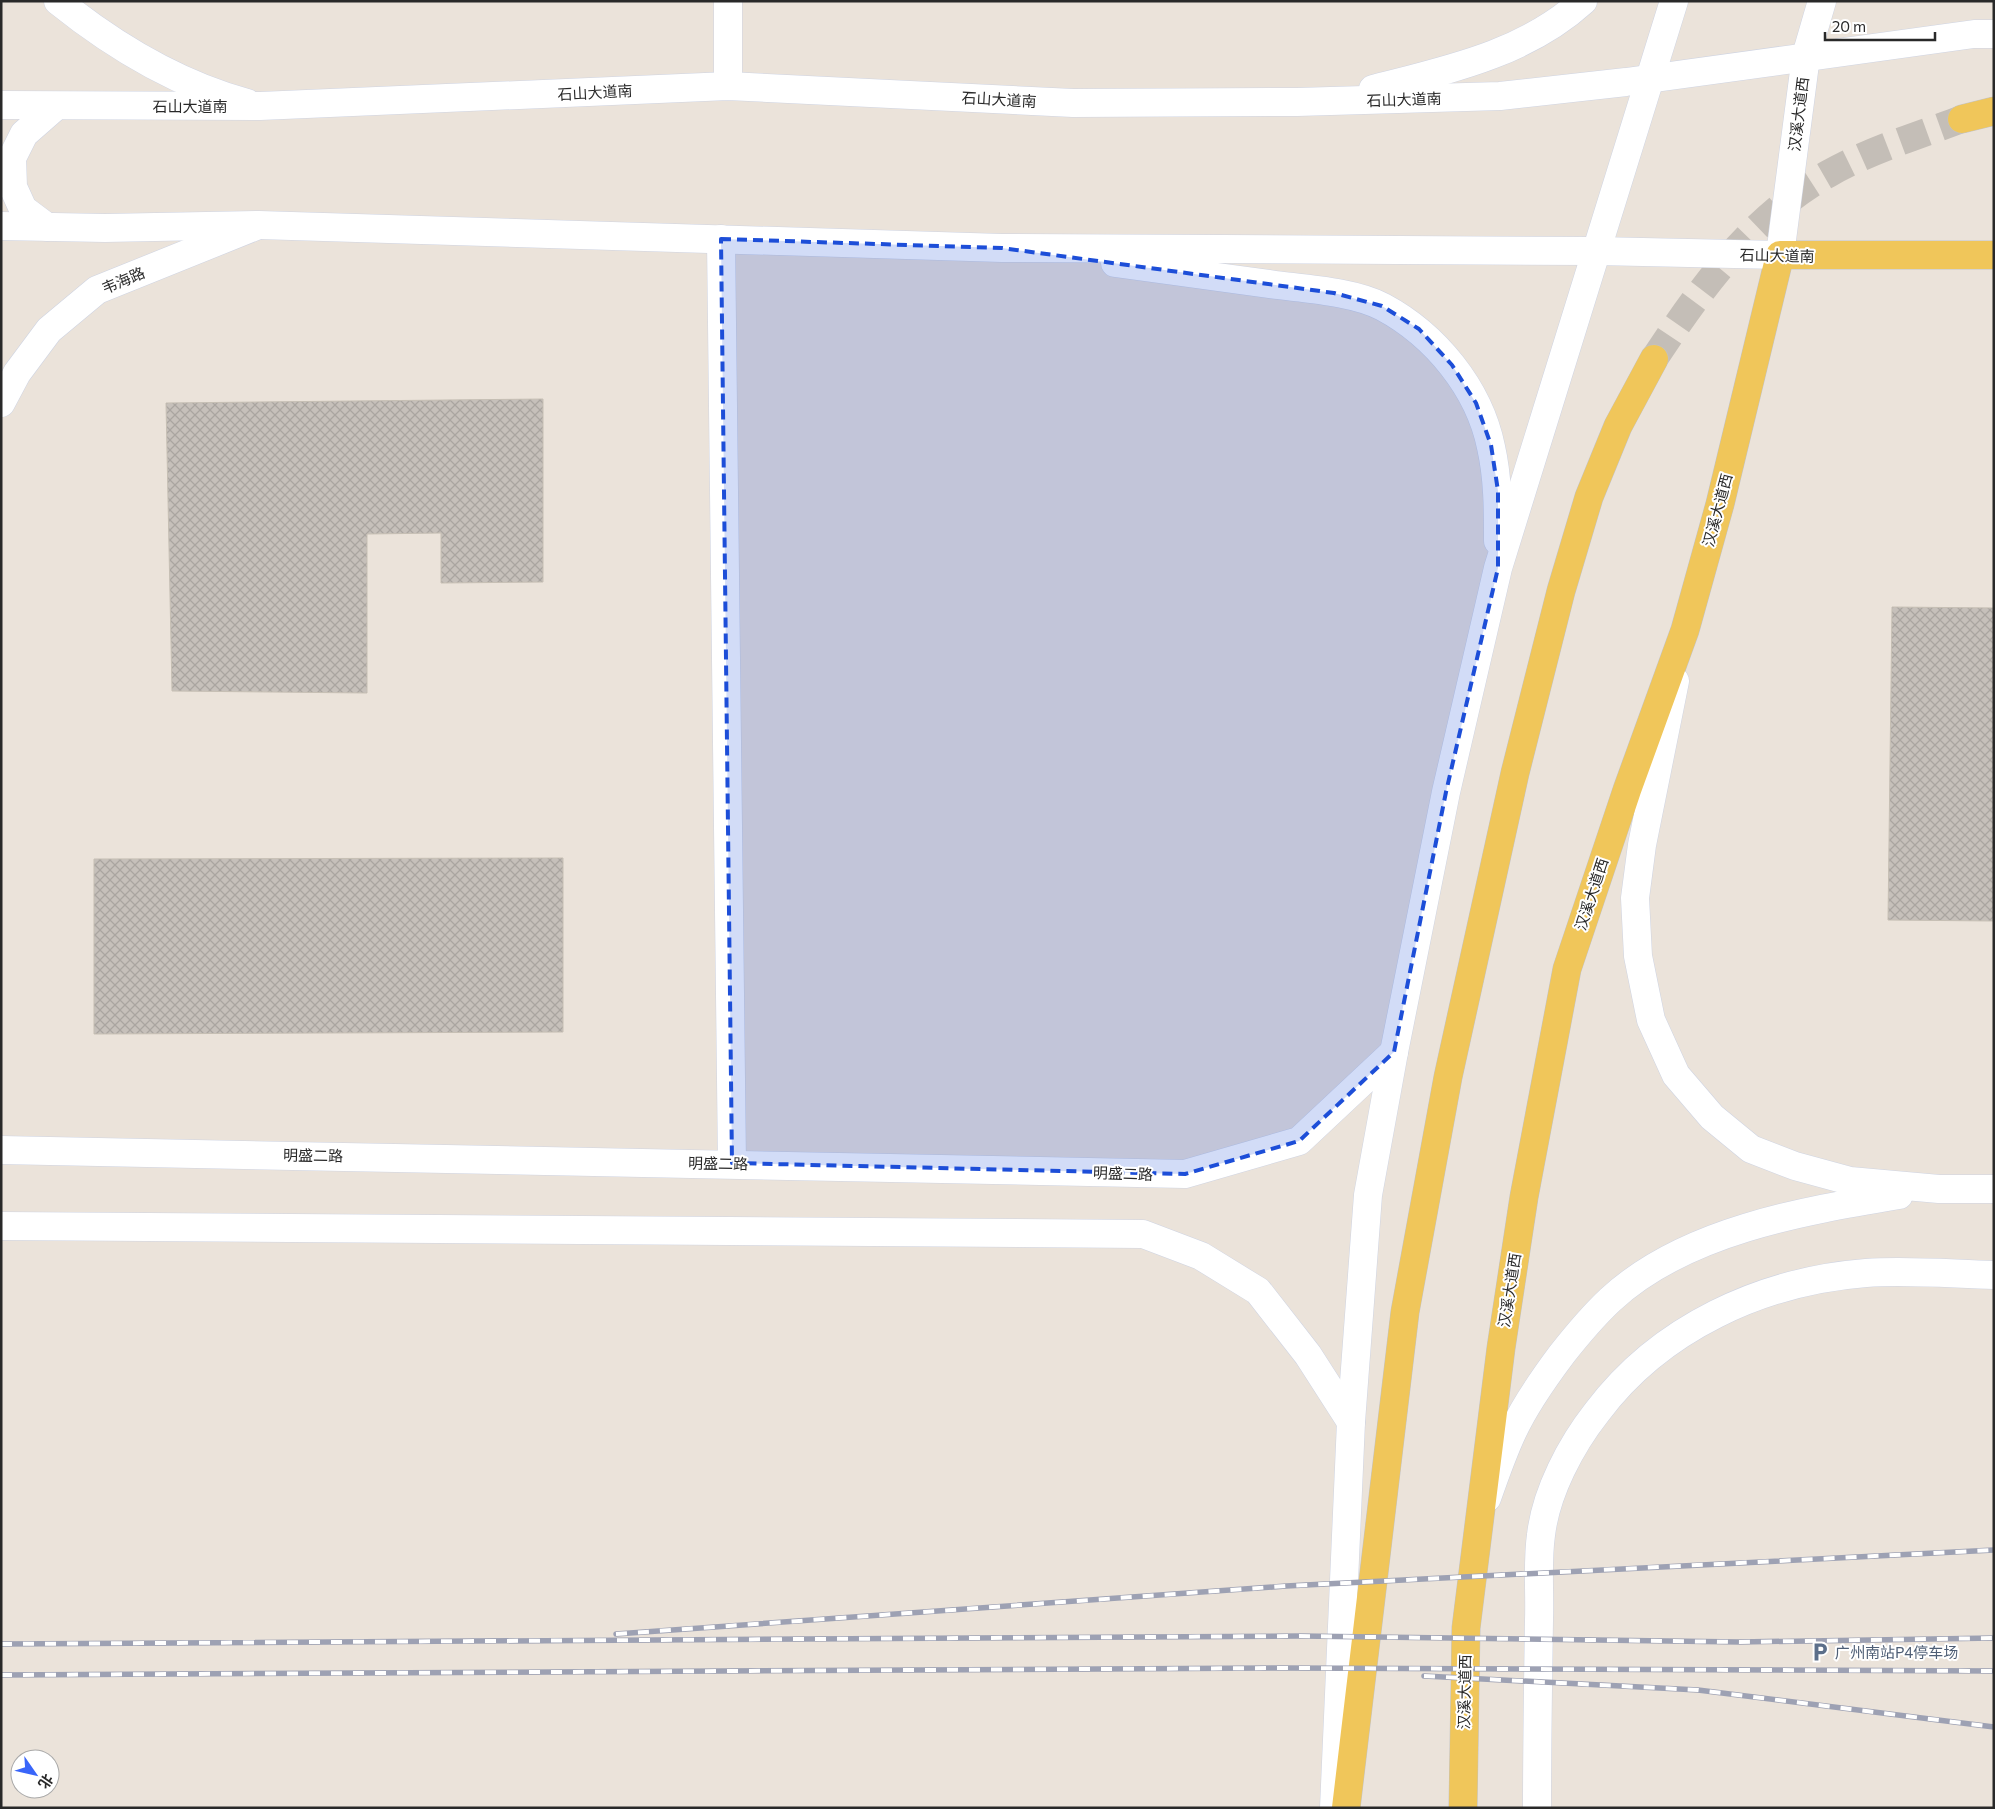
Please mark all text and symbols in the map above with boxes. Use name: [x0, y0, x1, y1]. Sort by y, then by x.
scale bar: [1825, 10, 1935, 42]
text: 20 m: [1832, 17, 1866, 35]
street label: 汉溪大道西: [1784, 76, 1812, 152]
street label: 石山大道南: [557, 81, 633, 103]
street label: 石山大道南: [961, 88, 1037, 110]
street label: 石山大道南: [1366, 89, 1442, 109]
street label: 石山大道南: [152, 97, 228, 115]
street label: 石山大道南: [1739, 245, 1815, 265]
street label: 韦海路: [99, 263, 147, 297]
street label: 汉溪大道西: [1699, 471, 1735, 549]
street label: 汉溪大道西: [1571, 856, 1611, 932]
street label: 明盛二路: [283, 1145, 343, 1165]
street label: 明盛二路: [688, 1153, 748, 1173]
street label: 明盛二路: [1093, 1163, 1153, 1183]
street label: 汉溪大道西: [1494, 1252, 1524, 1328]
parking icon: 广州南站P4停车场: [1809, 1641, 1831, 1663]
place label: 广州南站P4停车场: [1835, 1643, 1958, 1661]
street label: 汉溪大道西: [1454, 1654, 1474, 1730]
north arrow: [10, 1749, 60, 1799]
text: 北: [35, 1771, 57, 1792]

